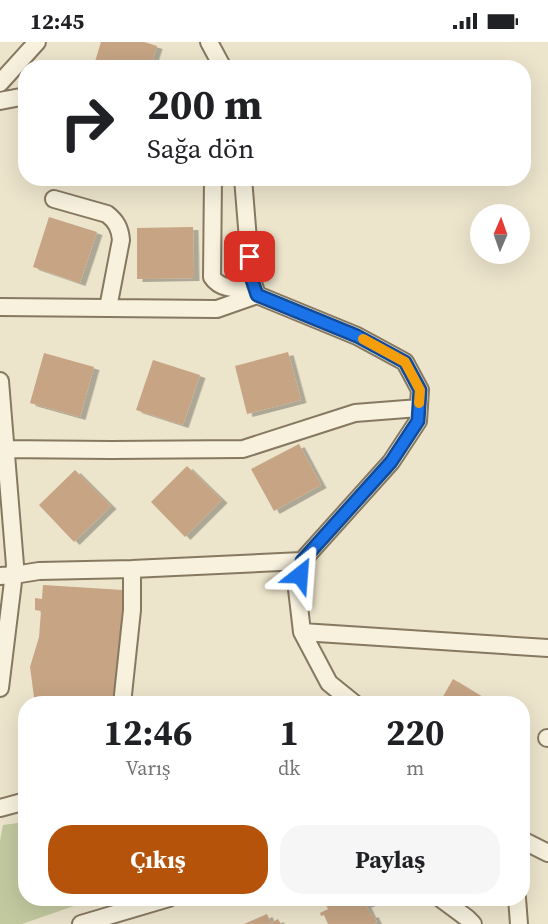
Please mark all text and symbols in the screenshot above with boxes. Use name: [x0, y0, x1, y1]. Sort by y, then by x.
text: 12:45: [30, 6, 84, 36]
text: 200 m: [147, 75, 262, 133]
icon: right: [48, 84, 126, 162]
text: Sağa dön: [147, 130, 254, 167]
north arrow: [470, 204, 530, 264]
map controls: [470, 204, 530, 264]
pin: [224, 231, 275, 282]
icon: arrive: [233, 240, 266, 273]
position arrow: [268, 543, 332, 607]
text: 12:46: [104, 708, 192, 757]
text: 1: [279, 708, 299, 757]
text: 220: [386, 708, 444, 757]
text: Varış: [125, 754, 171, 782]
text: dk: [278, 754, 300, 782]
text: m: [406, 754, 424, 782]
button: Çıkış: [48, 825, 268, 894]
button: Paylaş: [280, 825, 500, 894]

